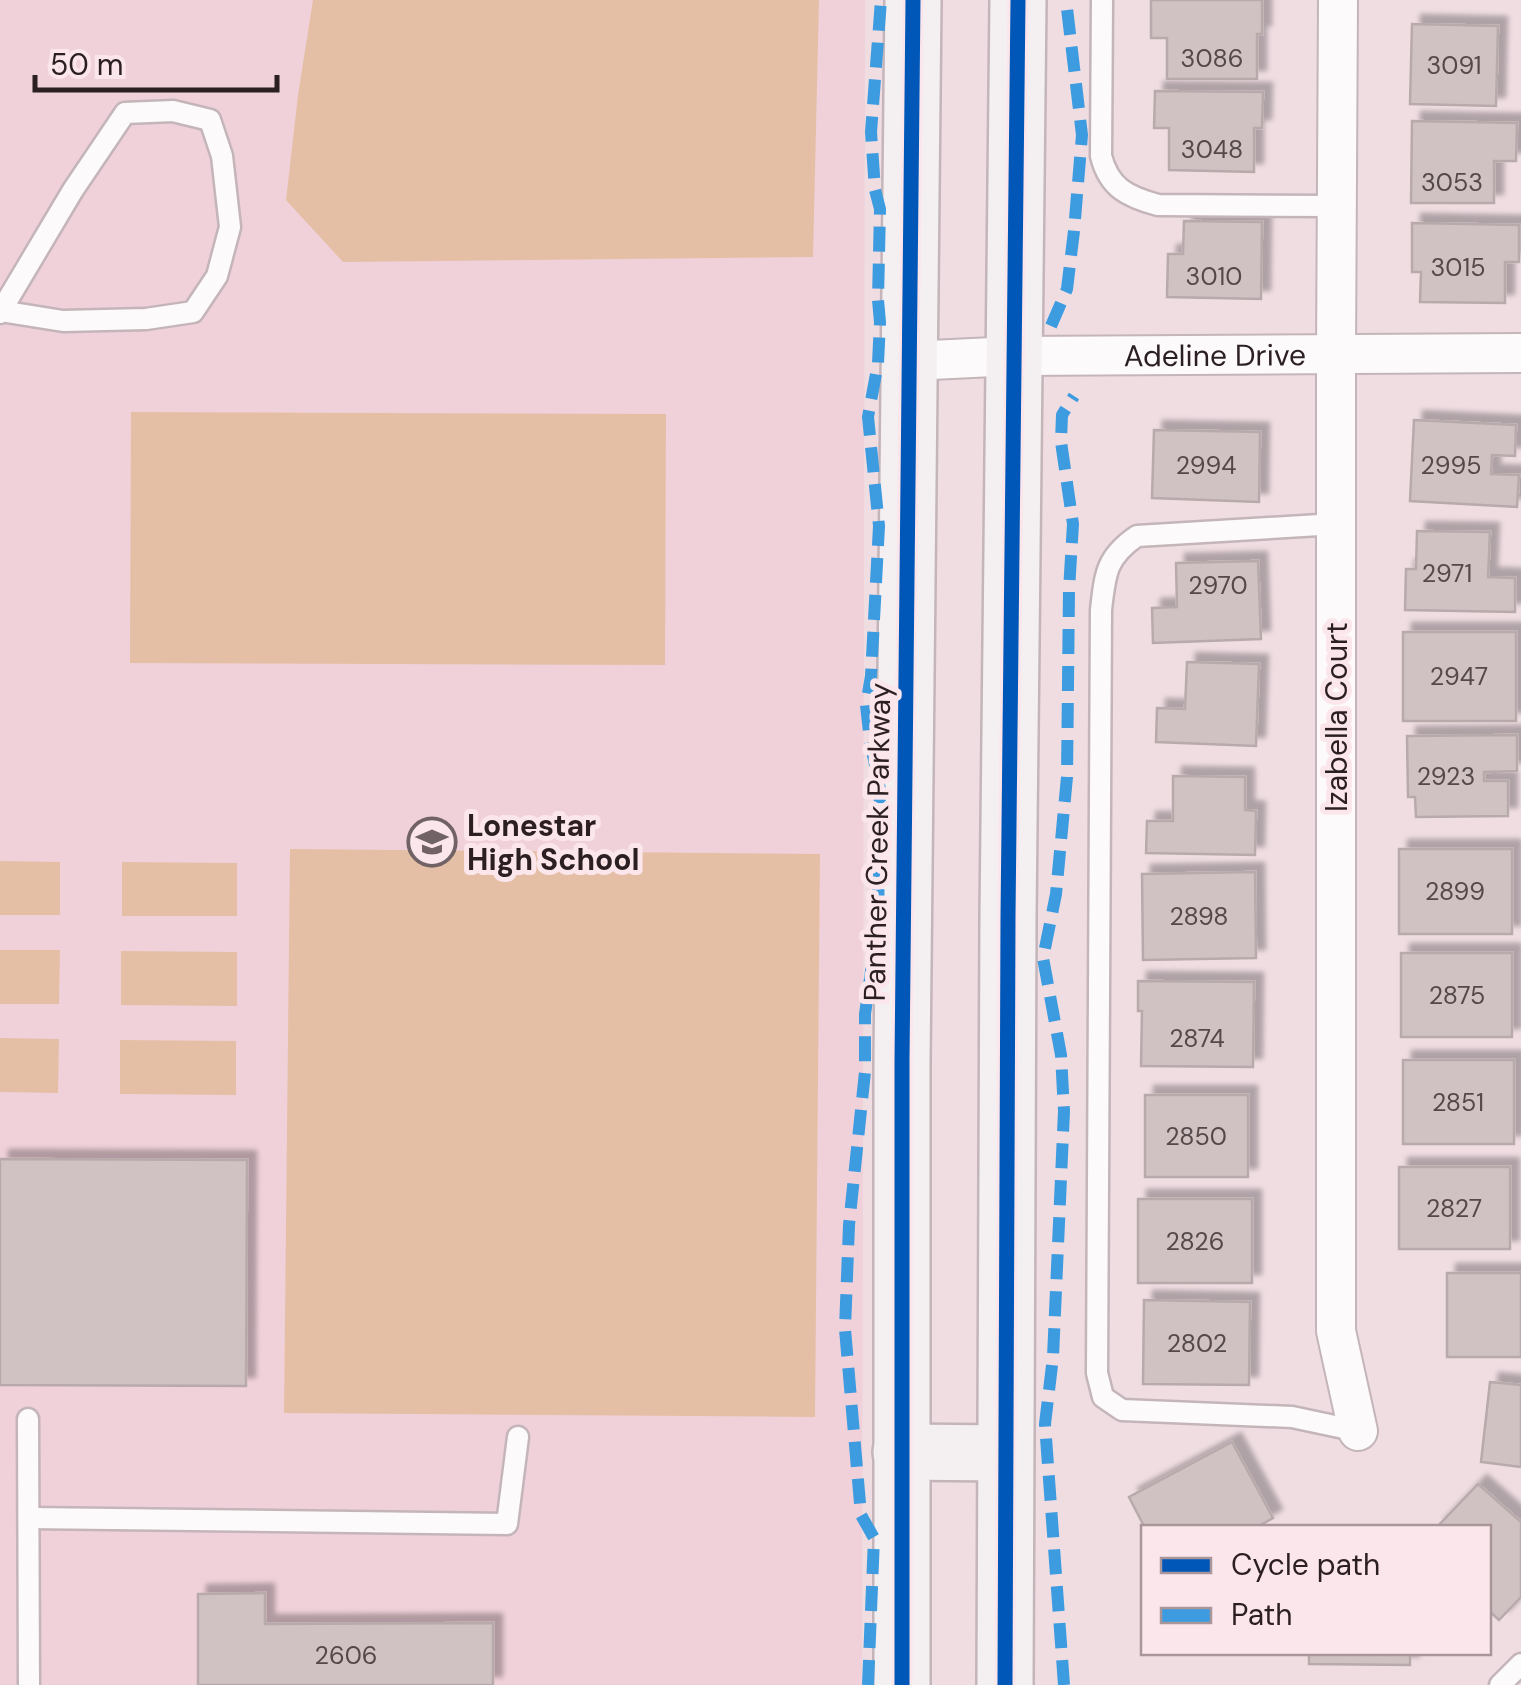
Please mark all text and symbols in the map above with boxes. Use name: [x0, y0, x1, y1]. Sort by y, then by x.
scale bar: [35, 30, 278, 92]
house number: 3086: [1181, 42, 1243, 75]
text: 50 m: [50, 45, 124, 84]
house number: 3091: [1427, 49, 1481, 82]
house number: 3048: [1181, 133, 1243, 166]
house number: 3053: [1421, 166, 1483, 199]
house number: 3015: [1431, 251, 1485, 284]
house number: 3010: [1186, 260, 1242, 293]
street label: Adeline Drive: [1124, 335, 1306, 375]
house number: 2994: [1176, 449, 1236, 482]
house number: 2995: [1421, 449, 1481, 482]
house number: 2971: [1422, 557, 1472, 590]
house number: 2970: [1188, 569, 1248, 602]
street label: Izabella Court: [1317, 622, 1356, 812]
house number: 2947: [1430, 660, 1488, 693]
street label: Panther Creek Parkway: [855, 682, 899, 1002]
house number: 2923: [1417, 760, 1475, 793]
place label: Lonestar High School: [467, 806, 640, 879]
school or university icon: Lonestar High School: [406, 816, 458, 868]
house number: 2899: [1425, 875, 1485, 908]
house number: 2898: [1170, 900, 1228, 933]
house number: 2875: [1429, 979, 1485, 1012]
house number: 2874: [1169, 1022, 1225, 1055]
house number: 2851: [1432, 1086, 1484, 1119]
house number: 2850: [1165, 1120, 1227, 1153]
house number: 2827: [1426, 1192, 1482, 1225]
house number: 2826: [1166, 1225, 1224, 1258]
house number: 2802: [1167, 1327, 1227, 1360]
legend: [1141, 1525, 1491, 1655]
text: Cycle path: [1231, 1545, 1380, 1584]
text: Path: [1231, 1595, 1293, 1634]
house number: 2606: [315, 1639, 377, 1672]

